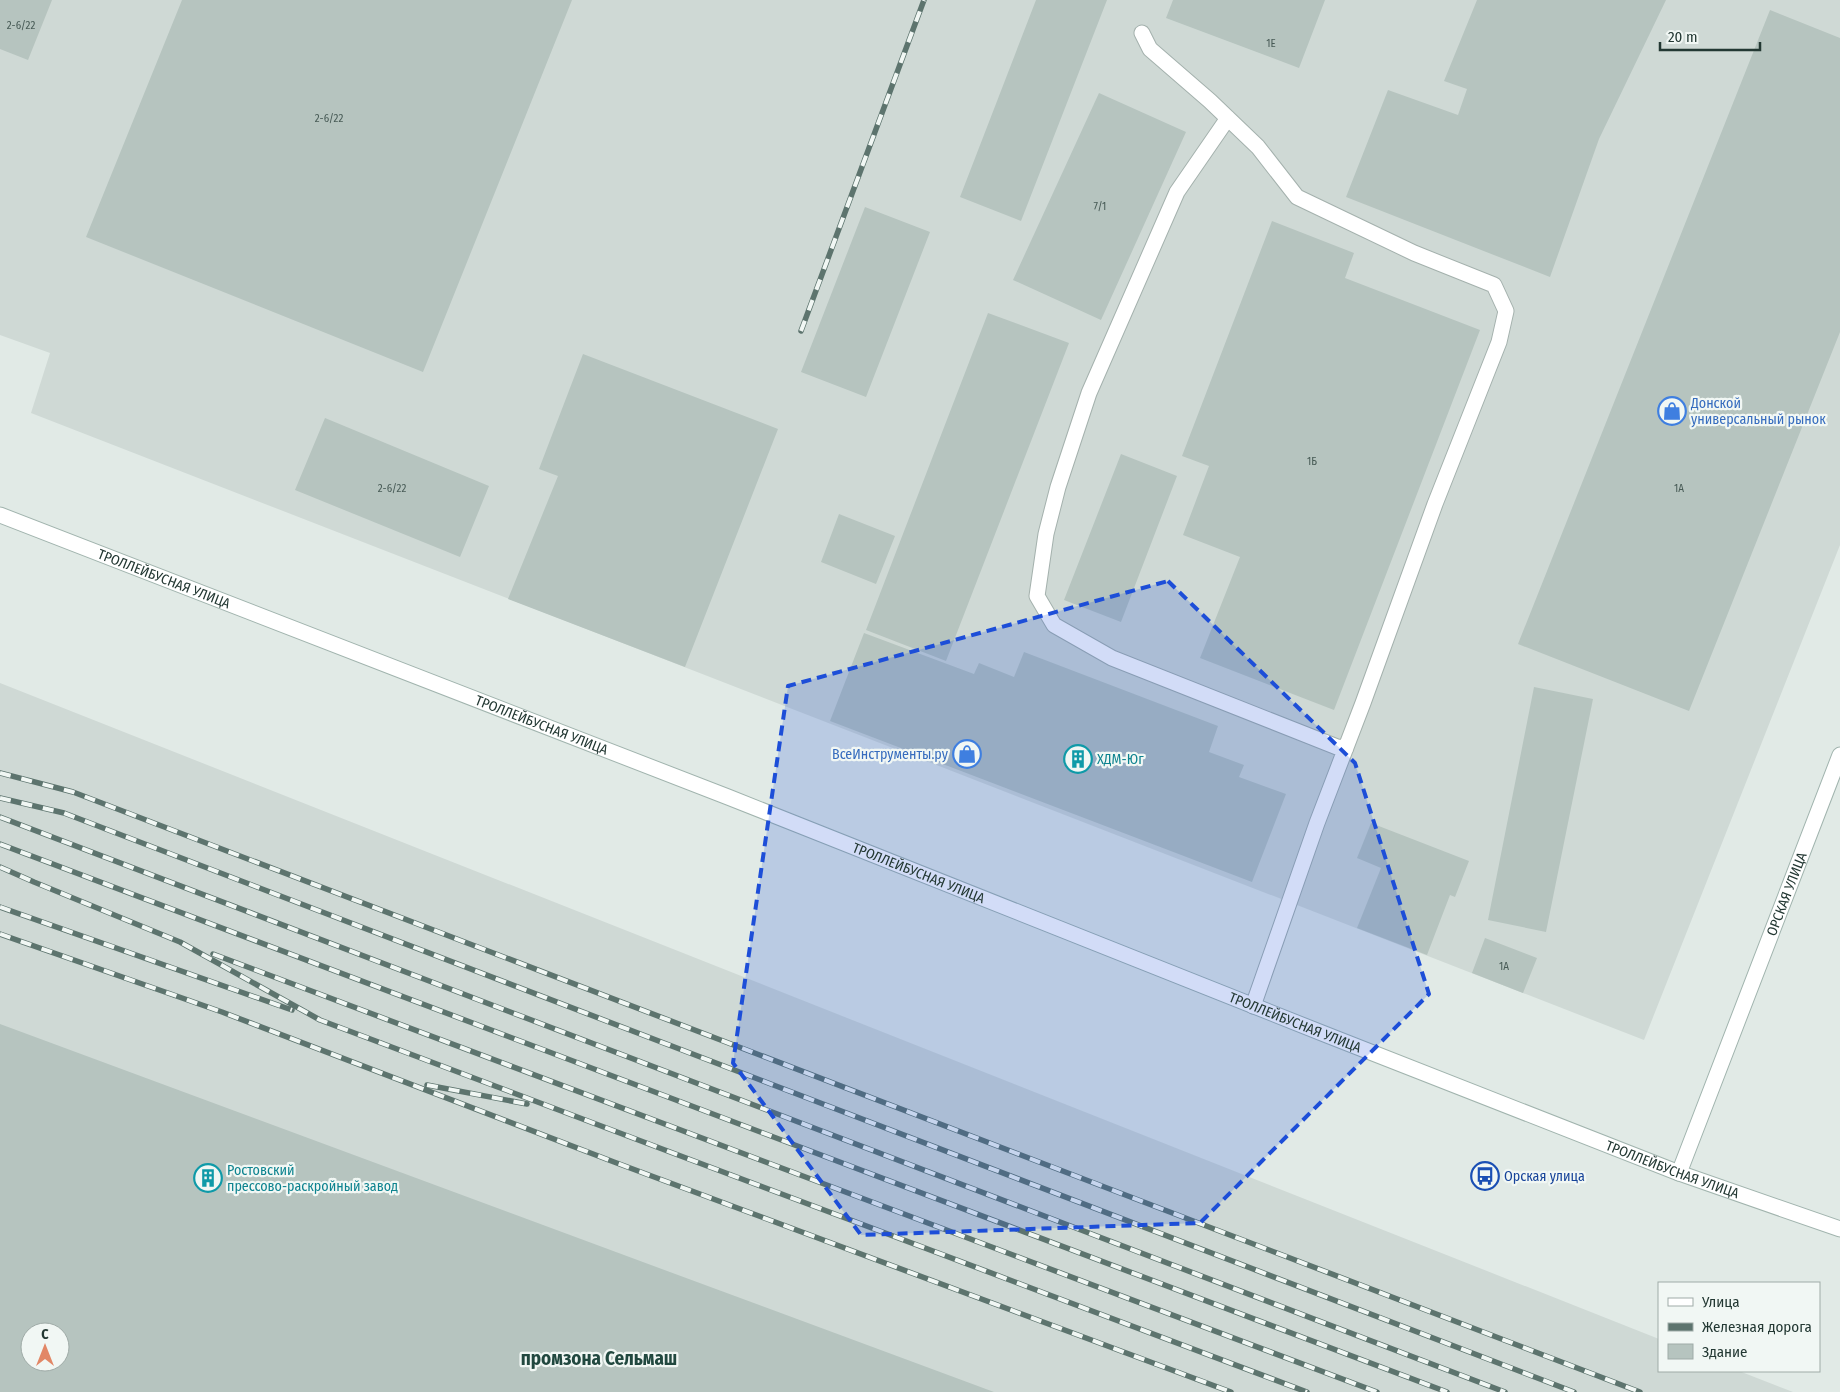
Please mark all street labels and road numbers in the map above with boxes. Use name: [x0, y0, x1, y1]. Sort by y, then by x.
street label: ТРОЛЛЕЙБУСНАЯ УЛИЦА: [95, 545, 233, 612]
street label: ТРОЛЛЕЙБУСНАЯ УЛИЦА: [473, 692, 611, 758]
street label: ТРОЛЛЕЙБУСНАЯ УЛИЦА: [850, 839, 988, 907]
street label: ОРСКАЯ УЛИЦА: [1763, 849, 1810, 938]
street label: ТРОЛЛЕЙБУСНАЯ УЛИЦА: [1227, 988, 1364, 1056]
street label: ТРОЛЛЕЙБУСНАЯ УЛИЦА: [1604, 1137, 1742, 1202]

